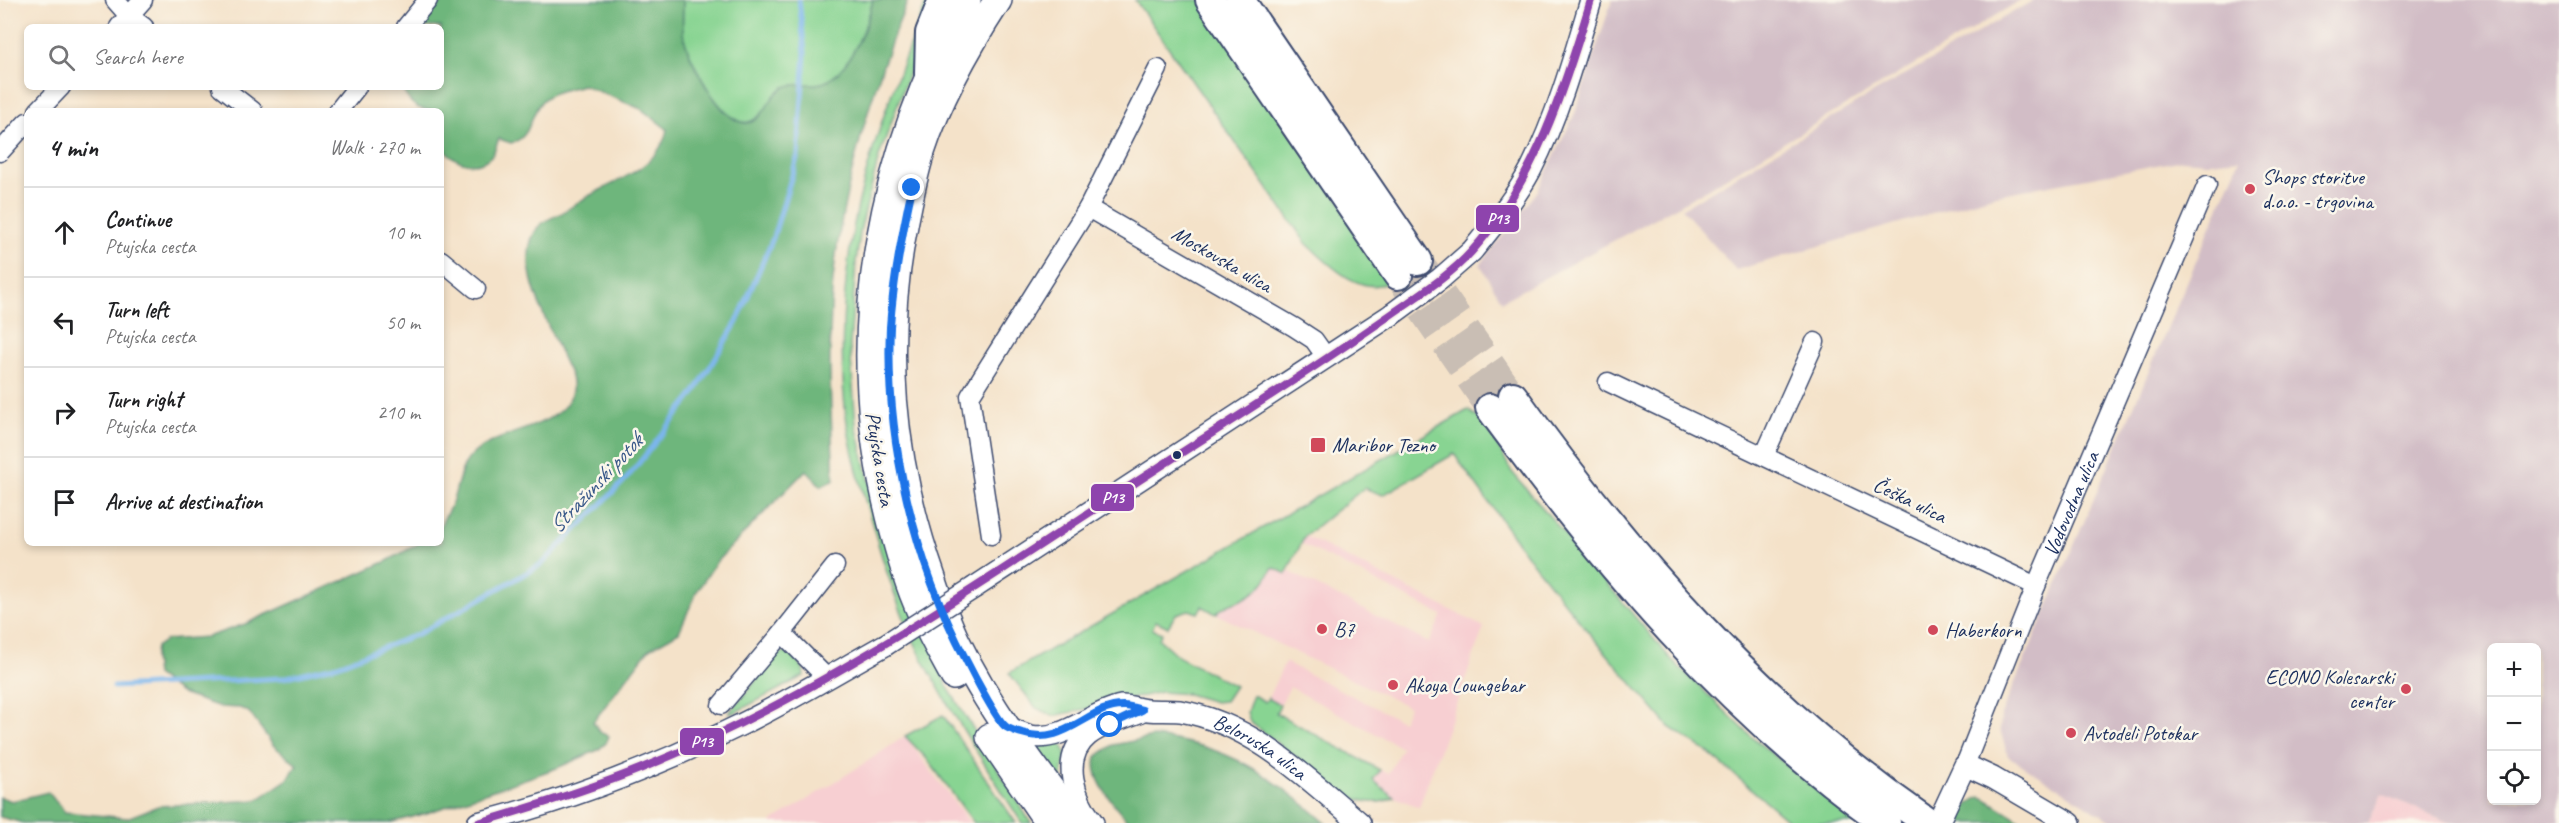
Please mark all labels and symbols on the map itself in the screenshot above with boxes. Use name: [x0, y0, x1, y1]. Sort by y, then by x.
place label: Shops storitve d.o.o. - trgovina: [2262, 164, 2375, 214]
route end: [898, 174, 924, 200]
marker: Shops storitve d.o.o. - trgovina: [2243, 182, 2257, 196]
line badge: P13: [1475, 204, 1520, 233]
text: P13: [1487, 209, 1511, 229]
street label: Moskovska ulica: [1167, 220, 1279, 299]
street label: Ptujska cesta: [860, 410, 901, 510]
water label: Stražunski potok: [543, 426, 651, 539]
place label: Maribor Tezno: [1332, 432, 1438, 458]
marker: Maribor Tezno: [1309, 436, 1327, 454]
street label: Vodovodna ulica: [2037, 446, 2106, 560]
unlabelled marker: [1171, 449, 1183, 461]
street label: Češka ulica: [1869, 471, 1953, 530]
line badge: P13: [1090, 483, 1135, 512]
text: P13: [1102, 488, 1126, 508]
place label: B7: [1334, 616, 1356, 642]
place label: Haberkorn: [1945, 617, 2022, 643]
marker: B7: [1315, 622, 1329, 636]
marker: Haberkorn: [1926, 623, 1940, 637]
place label: ECONO Kolesarski center: [2266, 664, 2397, 714]
place label: Akoya Loungebar: [1405, 672, 1526, 698]
marker: Akoya Loungebar: [1386, 678, 1400, 692]
marker: ECONO Kolesarski center: [2399, 682, 2413, 696]
street label: Beloruska ulica: [1209, 708, 1314, 786]
route start: [1096, 711, 1122, 737]
place label: Avtodeli Potokar: [2083, 720, 2200, 746]
marker: Avtodeli Potokar: [2064, 726, 2078, 740]
line badge: P13: [679, 727, 725, 756]
text: P13: [691, 732, 715, 752]

